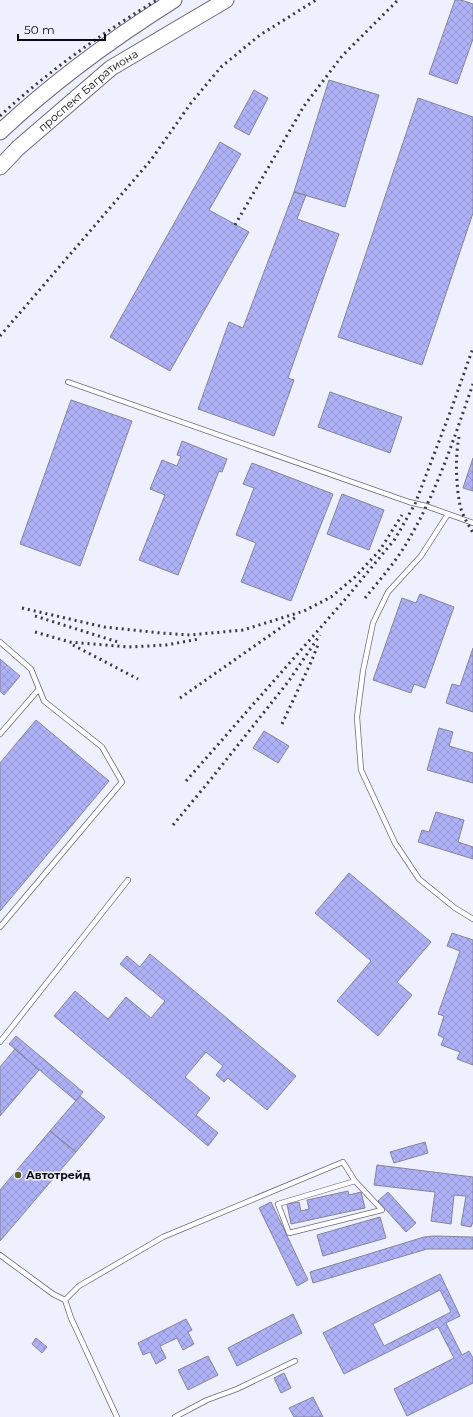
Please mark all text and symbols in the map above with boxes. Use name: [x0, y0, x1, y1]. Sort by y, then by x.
scale bar: [18, 16, 105, 42]
text: 50 m: [24, 22, 55, 37]
street label: проспект Багратиона: [35, 47, 141, 135]
place label: Автотрейд: [26, 1168, 91, 1182]
marker: Автотрейд: [13, 1170, 23, 1180]

